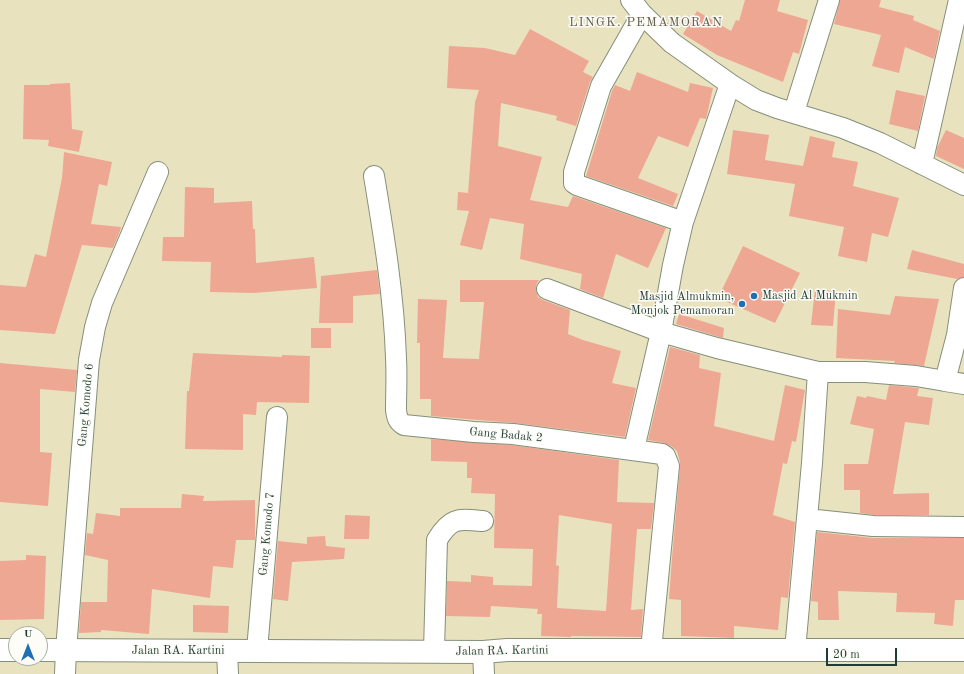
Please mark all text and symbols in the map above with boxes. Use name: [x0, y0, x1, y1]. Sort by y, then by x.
district label: LINGK. PEMAMORAN: [569, 15, 723, 31]
place label: Masjid Al Mukmin: [762, 289, 858, 303]
place label: Masjid Almukmin, Monjok Pemamoran: [631, 290, 734, 318]
marker: Masjid Al Mukmin: [749, 291, 759, 301]
marker: Masjid Almukmin, Monjok Pemamoran: [737, 299, 747, 309]
street label: Gang Komodo 6: [75, 363, 97, 447]
street label: Gang Badak 2: [469, 425, 543, 445]
street label: Gang Komodo 7: [256, 492, 278, 576]
north arrow: [8, 626, 48, 666]
text: U: [24, 629, 32, 640]
scale bar: [828, 640, 899, 666]
street label: Jalan RA. Kartini: [455, 643, 549, 659]
street label: Jalan RA. Kartini: [132, 644, 224, 658]
text: 20 m: [833, 649, 860, 661]

